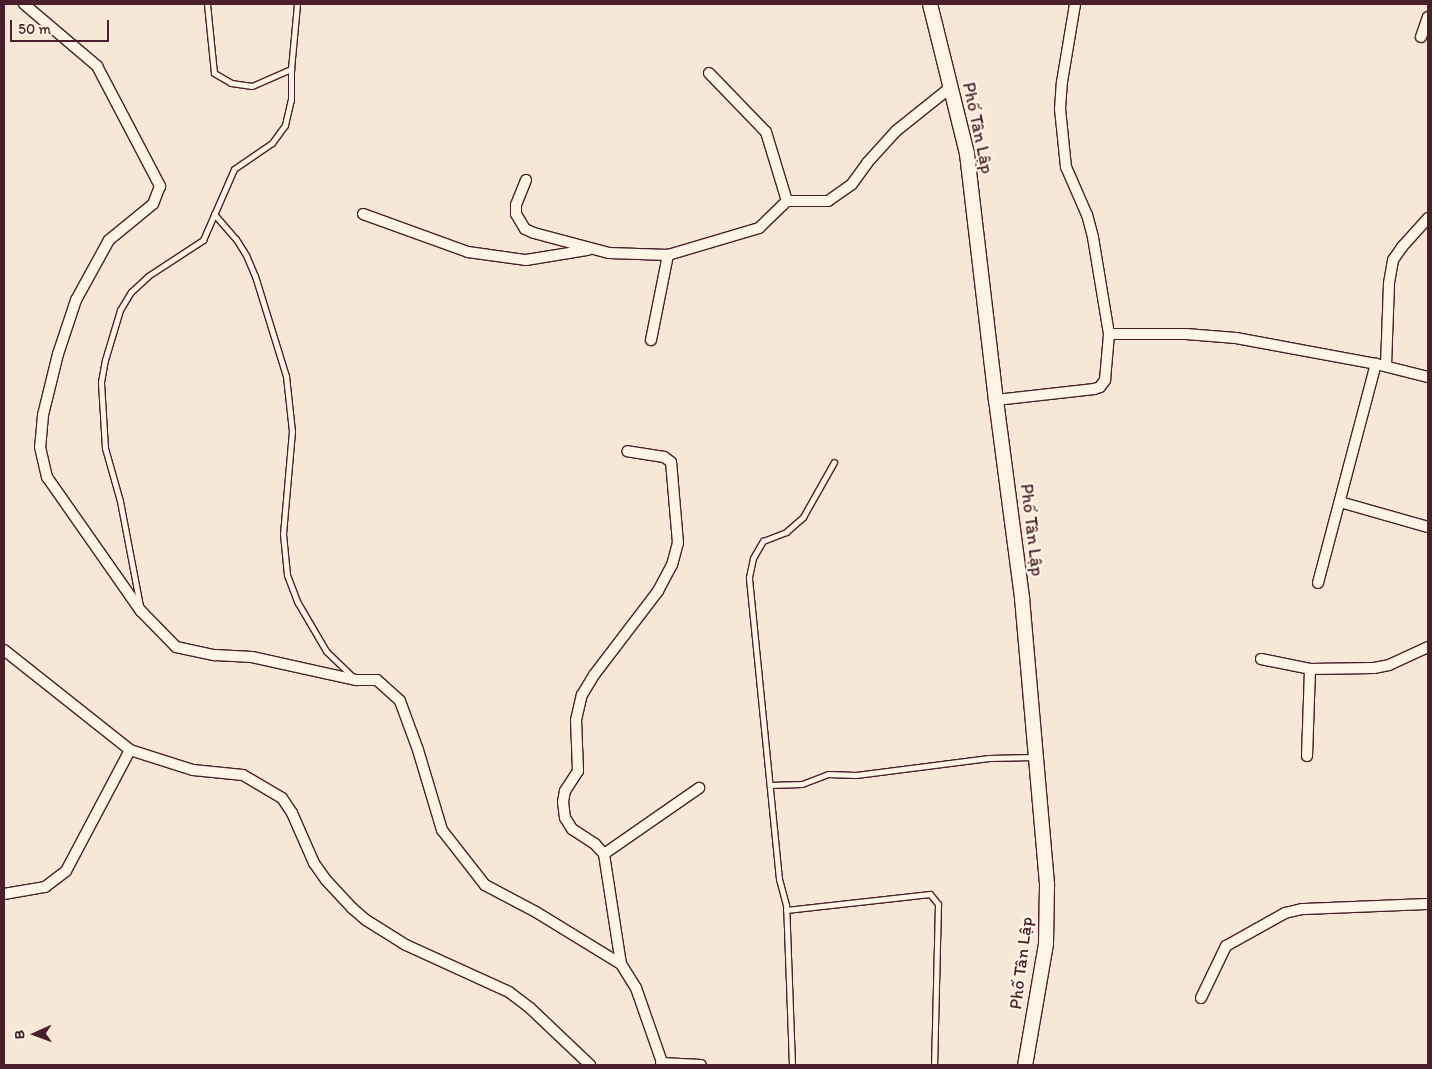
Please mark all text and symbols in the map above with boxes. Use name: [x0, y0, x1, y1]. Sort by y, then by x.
scale bar: [12, 10, 111, 42]
text: 50 m: [18, 20, 51, 38]
street label: Phố Tân Lập: [958, 80, 998, 176]
street label: Phố Tân Lập: [1016, 482, 1048, 578]
street label: Phố Tân Lập: [1005, 915, 1037, 1011]
north arrow: [10, 1009, 60, 1059]
text: B: [11, 1030, 28, 1039]

